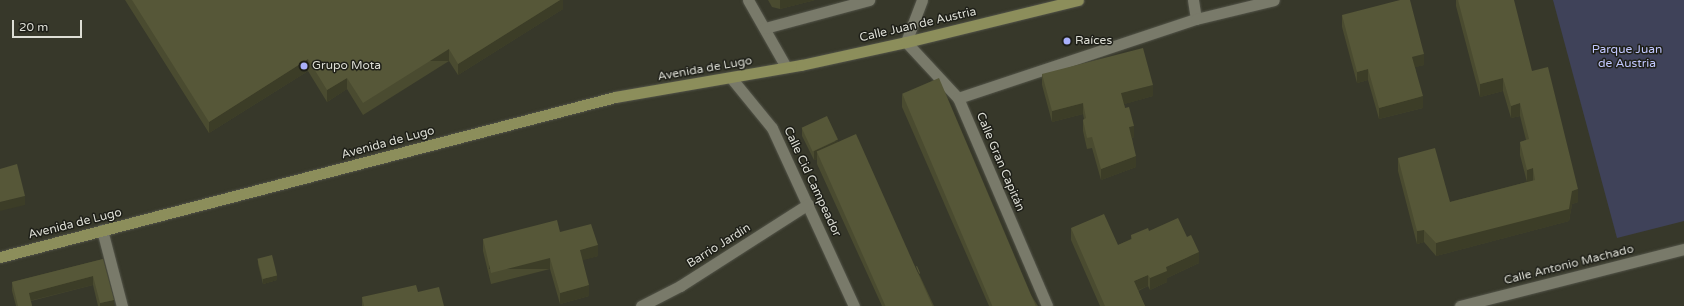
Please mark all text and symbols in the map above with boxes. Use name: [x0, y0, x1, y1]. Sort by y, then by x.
street label: Calle Juan de Austria: [858, 5, 978, 45]
scale bar: [14, 12, 84, 38]
text: 20 m: [19, 20, 48, 34]
place label: Raíces: [1075, 34, 1112, 48]
marker: Raíces: [1062, 36, 1072, 46]
park label: Parque Juan de Austria: [1592, 43, 1662, 71]
street label: Avenida de Lugo: [657, 54, 753, 84]
place label: Grupo Mota: [312, 59, 381, 73]
marker: Grupo Mota: [299, 61, 309, 71]
street label: Calle Gran Capitán: [973, 110, 1027, 214]
street label: Avenida de Lugo: [340, 124, 436, 162]
street label: Calle Cid Campeador: [780, 125, 844, 239]
street label: Avenida de Lugo: [27, 205, 123, 243]
street label: Barrio Jardín: [685, 221, 753, 271]
street label: Calle Antonio Machado: [1503, 242, 1635, 288]

